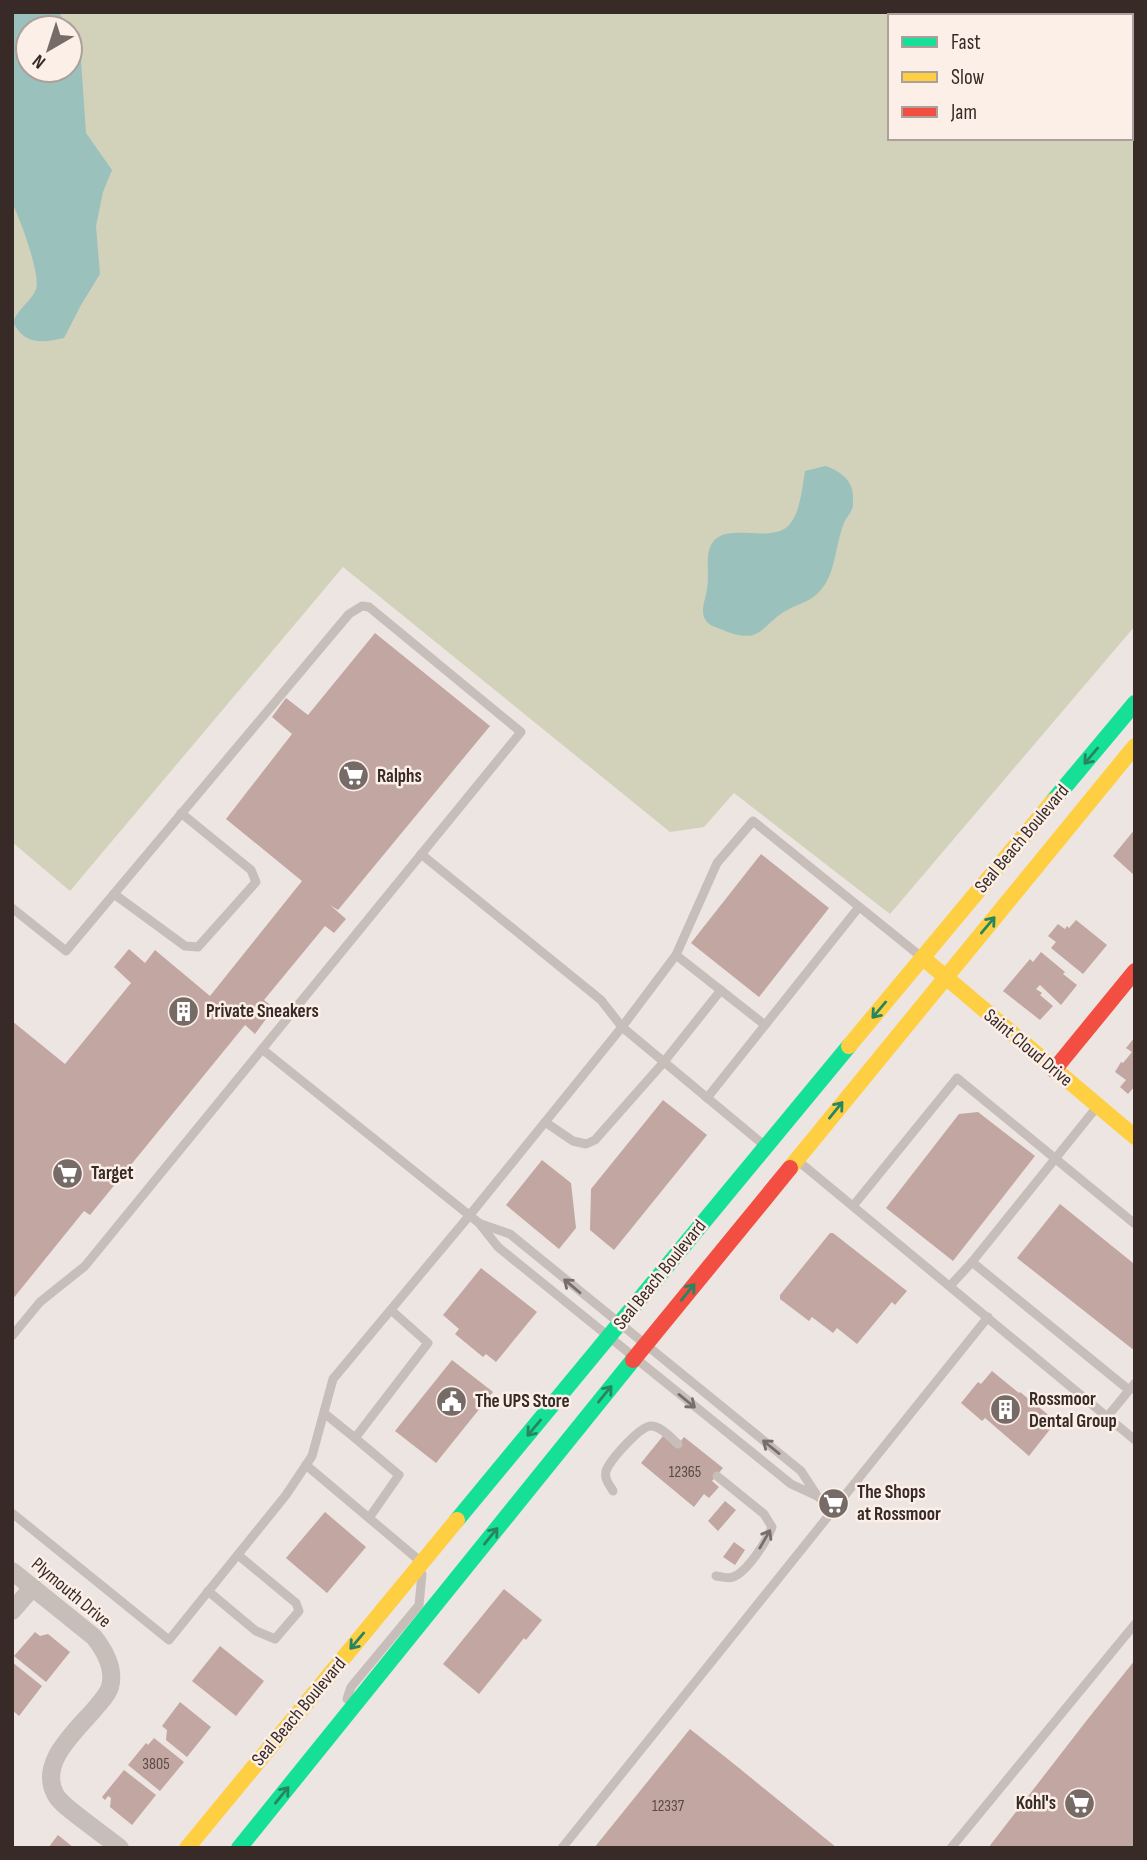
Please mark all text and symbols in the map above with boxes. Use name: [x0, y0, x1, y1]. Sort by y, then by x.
north arrow: [14, 14, 84, 84]
legend: [888, 14, 1133, 140]
text: Fast: [951, 30, 981, 55]
text: N: [28, 49, 50, 73]
text: Slow: [951, 65, 985, 90]
text: Jam: [950, 100, 977, 125]
one-way arrow: [1083, 747, 1099, 765]
supermarket icon: Ralphs: [337, 759, 371, 793]
place label: Ralphs: [377, 765, 422, 788]
street label: Seal Beach Boulevard: [970, 780, 1074, 898]
one-way arrow: [980, 917, 996, 935]
building icon: Private Sneakers: [166, 994, 200, 1028]
place label: Private Sneakers: [206, 1000, 319, 1023]
one-way arrow: [871, 1001, 887, 1019]
street label: Saint Cloud Drive: [979, 1004, 1077, 1092]
one-way arrow: [829, 1102, 844, 1120]
supermarket icon: Target: [51, 1156, 85, 1190]
place label: Target: [91, 1162, 134, 1185]
street label: Seal Beach Boulevard: [609, 1215, 711, 1335]
one-way arrow: [564, 1278, 582, 1294]
one-way arrow: [680, 1284, 695, 1302]
public building icon: The UPS Store: [435, 1384, 469, 1418]
one-way arrow: [597, 1386, 613, 1404]
place label: Rossmoor Dental Group: [1029, 1388, 1117, 1433]
place label: The UPS Store: [475, 1390, 570, 1413]
one-way arrow: [678, 1393, 696, 1409]
building icon: Rossmoor Dental Group: [989, 1393, 1023, 1427]
one-way arrow: [526, 1418, 542, 1436]
one-way arrow: [762, 1439, 780, 1455]
house number: 12365: [669, 1463, 701, 1482]
place label: The Shops at Rossmoor: [857, 1481, 941, 1526]
supermarket icon: The Shops at Rossmoor: [817, 1486, 851, 1520]
one-way arrow: [483, 1527, 499, 1545]
one-way arrow: [758, 1530, 772, 1550]
street label: Plymouth Drive: [26, 1553, 116, 1633]
one-way arrow: [350, 1632, 365, 1650]
street label: Seal Beach Boulevard: [247, 1653, 351, 1771]
house number: 3805: [142, 1755, 170, 1774]
one-way arrow: [274, 1786, 289, 1804]
supermarket icon: Kohl's: [1062, 1786, 1096, 1820]
place label: Kohl's: [1016, 1792, 1056, 1815]
house number: 12337: [652, 1797, 685, 1816]

